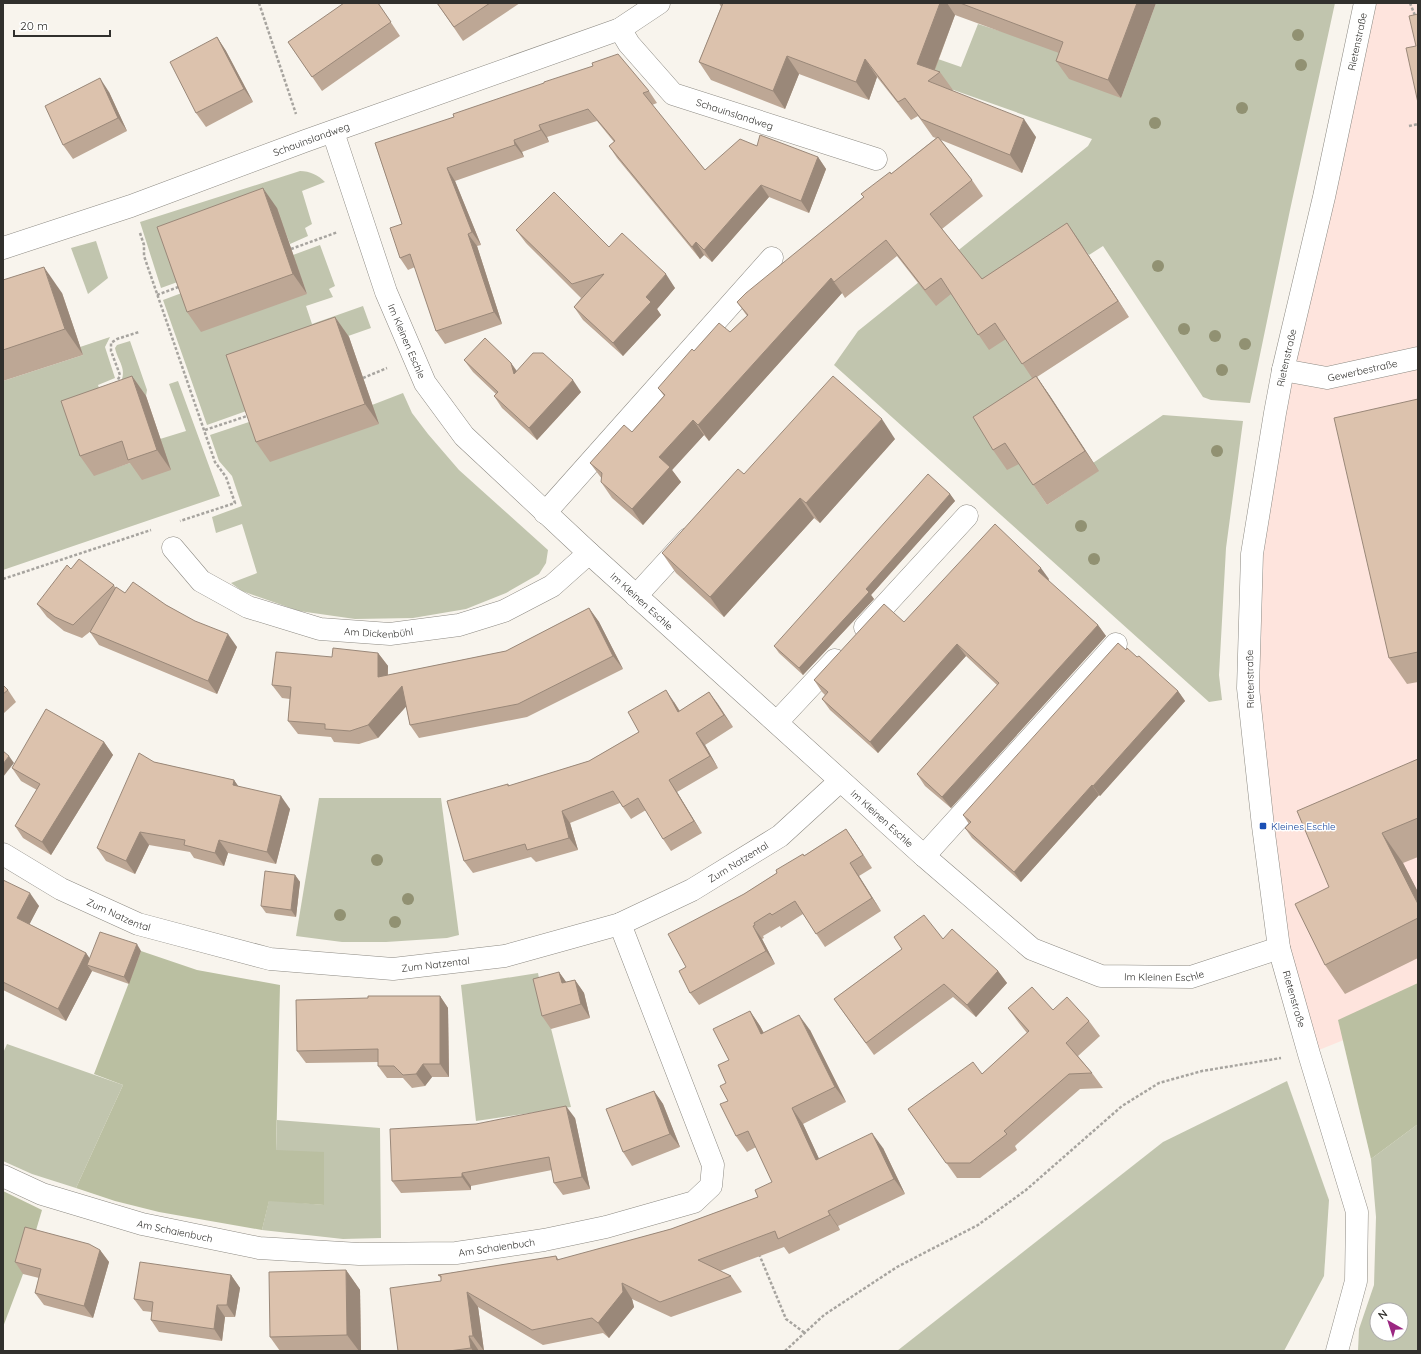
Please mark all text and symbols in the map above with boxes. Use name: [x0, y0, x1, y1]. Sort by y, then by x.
street label: Rietenstraße: [1344, 11, 1369, 72]
scale bar: [14, 12, 110, 38]
text: 20 m: [20, 18, 48, 33]
street label: Schauinslandweg: [695, 95, 775, 132]
street label: Schauinslandweg: [271, 119, 351, 159]
street label: Im Kleinen Eschle: [385, 302, 429, 381]
street label: Rietenstraße: [1274, 327, 1299, 388]
street label: Gewerbestraße: [1326, 356, 1399, 384]
street label: Im Kleinen Eschle: [608, 569, 676, 633]
street label: Am Dickenbühl: [344, 624, 414, 641]
street label: Rietenstraße: [1243, 649, 1257, 709]
street label: Im Kleinen Eschle: [848, 787, 917, 850]
place label: Kleines Eschle: [1271, 820, 1336, 833]
marker: Kleines Eschle: [1258, 821, 1268, 831]
street label: Zum Natzental: [705, 838, 771, 885]
street label: Zum Natzental: [85, 895, 152, 934]
street label: Zum Natzental: [401, 954, 470, 974]
street label: Im Kleinen Eschle: [1124, 967, 1206, 983]
street label: Rietenstraße: [1280, 969, 1308, 1029]
street label: Am Schaienbuch: [135, 1216, 214, 1245]
street label: Am Schaienbuch: [457, 1235, 536, 1259]
north arrow: [1369, 1302, 1409, 1342]
text: N: [1375, 1306, 1390, 1322]

